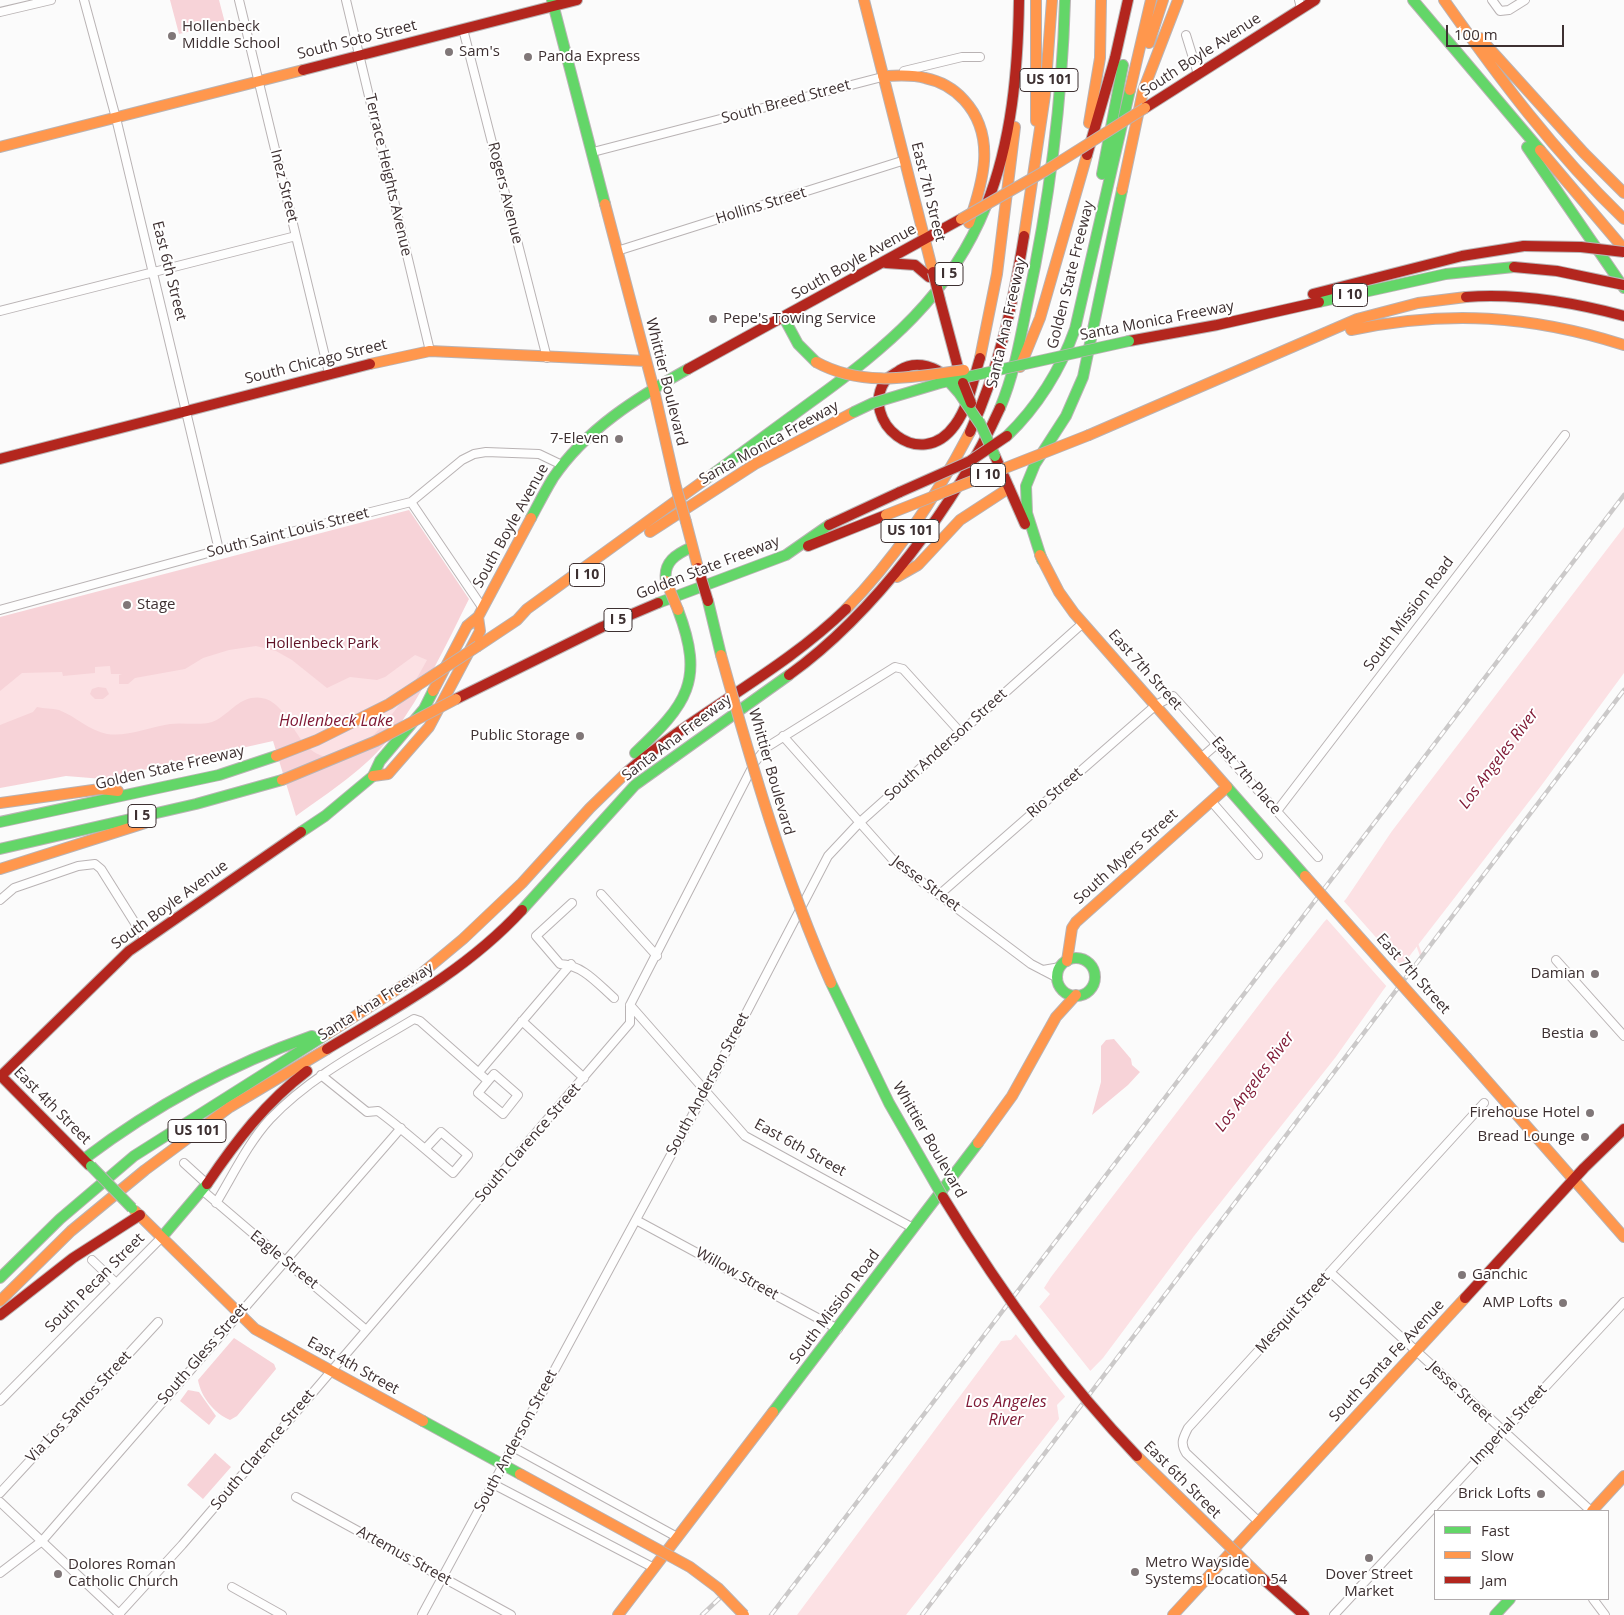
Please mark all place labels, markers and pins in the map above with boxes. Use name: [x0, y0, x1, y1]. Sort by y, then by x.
place label: Hollenbeck Middle School: [182, 18, 280, 53]
marker: Hollenbeck Middle School: [166, 30, 178, 42]
place label: Sam's: [459, 43, 500, 61]
marker: Sam's: [443, 46, 455, 58]
place label: Panda Express: [538, 48, 640, 66]
marker: Panda Express: [522, 51, 534, 63]
place label: Pepe's Towing Service: [723, 310, 876, 328]
marker: Pepe's Towing Service: [707, 313, 719, 325]
place label: 7-Eleven: [550, 430, 609, 448]
marker: 7-Eleven: [613, 433, 625, 445]
place label: Stage: [137, 596, 175, 614]
marker: Stage: [121, 599, 133, 611]
place label: Public Storage: [470, 727, 570, 745]
marker: Public Storage: [574, 730, 586, 742]
place label: Damian: [1531, 965, 1585, 983]
marker: Damian: [1589, 968, 1601, 980]
place label: Bestia: [1541, 1025, 1584, 1043]
marker: Bestia: [1588, 1028, 1600, 1040]
place label: Firehouse Hotel: [1469, 1104, 1580, 1122]
marker: Firehouse Hotel: [1584, 1107, 1596, 1119]
place label: Bread Lounge: [1478, 1128, 1575, 1146]
marker: Bread Lounge: [1579, 1131, 1591, 1143]
place label: Ganchic: [1472, 1266, 1528, 1284]
marker: Ganchic: [1456, 1269, 1468, 1281]
place label: AMP Lofts: [1483, 1294, 1553, 1312]
marker: AMP Lofts: [1557, 1297, 1569, 1309]
place label: Brick Lofts: [1458, 1485, 1531, 1503]
marker: Brick Lofts: [1535, 1488, 1547, 1500]
marker: Dover Street Market: [1363, 1552, 1375, 1564]
place label: Metro Wayside Systems Location 54: [1145, 1554, 1287, 1589]
place label: Dolores Roman Catholic Church: [68, 1556, 178, 1591]
marker: Metro Wayside Systems Location 54: [1129, 1566, 1141, 1578]
place label: Dover Street Market: [1325, 1566, 1413, 1601]
marker: Dolores Roman Catholic Church: [52, 1568, 64, 1580]

